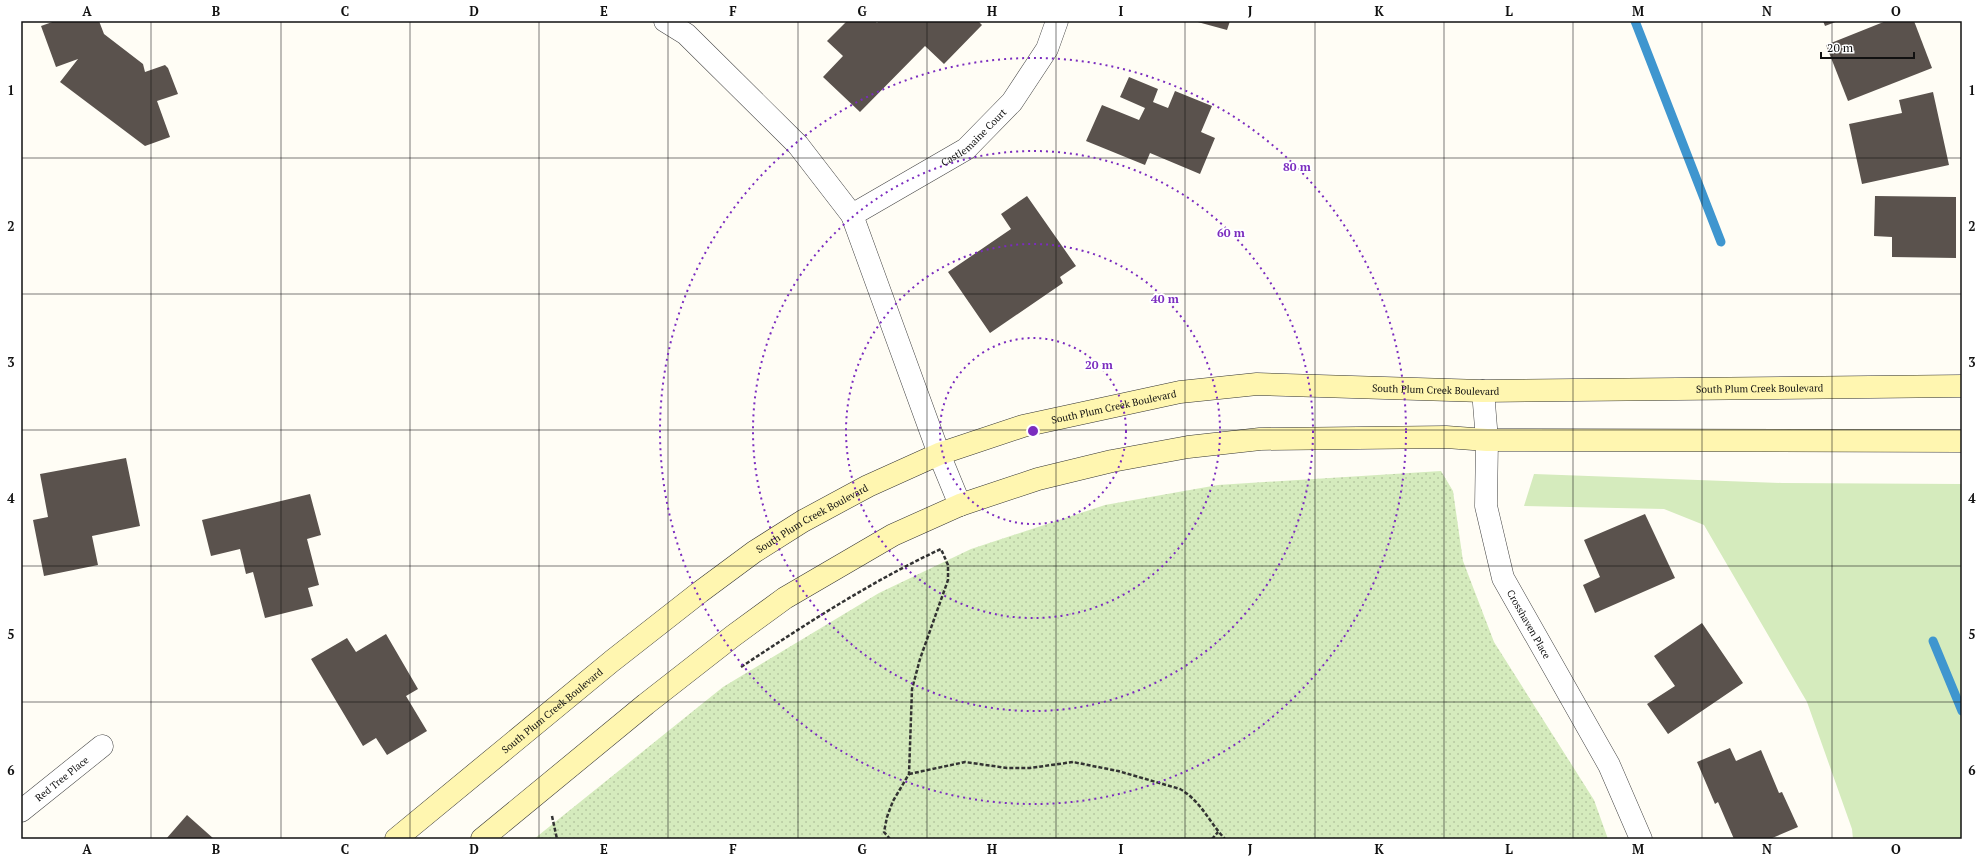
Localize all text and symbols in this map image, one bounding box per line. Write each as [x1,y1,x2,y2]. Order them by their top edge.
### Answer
text: A [82,2,92,20]
text: B [212,2,220,20]
text: C [341,2,349,20]
text: D [469,2,479,20]
text: E [600,2,608,20]
text: F [729,2,737,20]
text: G [857,2,867,20]
text: H [987,2,997,20]
text: I [1119,2,1124,20]
text: J [1248,2,1253,20]
text: K [1374,2,1384,20]
text: L [1505,2,1513,20]
text: M [1632,2,1644,20]
text: N [1762,2,1772,20]
text: O [1891,2,1901,20]
scale bar [1821,34,1914,60]
text: 20 m [1827,40,1854,55]
text: 1 [7,81,15,99]
text: 1 [1968,81,1976,99]
street label: Castlemaine Court [939,106,1009,169]
text: 80 m [1283,159,1311,174]
text: 2 [7,217,15,235]
text: 2 [1968,217,1976,235]
text: 60 m [1217,225,1245,240]
text: 40 m [1151,291,1179,306]
text: 3 [7,353,15,371]
text: 3 [1968,353,1976,371]
text: 20 m [1085,357,1113,372]
street label: South Plum Creek Boulevard [1696,381,1824,396]
street label: South Plum Creek Boulevard [1372,382,1500,398]
street label: South Plum Creek Boulevard [1050,387,1178,427]
centre of rings [1026,424,1040,438]
street label: South Plum Creek Boulevard [754,481,871,556]
text: 4 [7,489,15,507]
text: 4 [1968,489,1976,507]
street label: Crosshaven Place [1504,587,1553,661]
text: 5 [7,625,15,643]
text: 5 [1968,625,1976,643]
street label: South Plum Creek Boulevard [499,665,606,756]
street label: Red Tree Place [32,753,91,804]
text: 6 [7,761,15,779]
text: 6 [1968,761,1976,779]
text: A [82,840,92,858]
text: B [212,840,220,858]
text: C [341,840,349,858]
text: D [469,840,479,858]
text: E [600,840,608,858]
text: F [729,840,737,858]
text: G [857,840,867,858]
text: H [987,840,997,858]
text: I [1119,840,1124,858]
text: J [1248,840,1253,858]
text: K [1374,840,1384,858]
text: L [1505,840,1513,858]
text: M [1632,840,1644,858]
text: N [1762,840,1772,858]
text: O [1891,840,1901,858]

